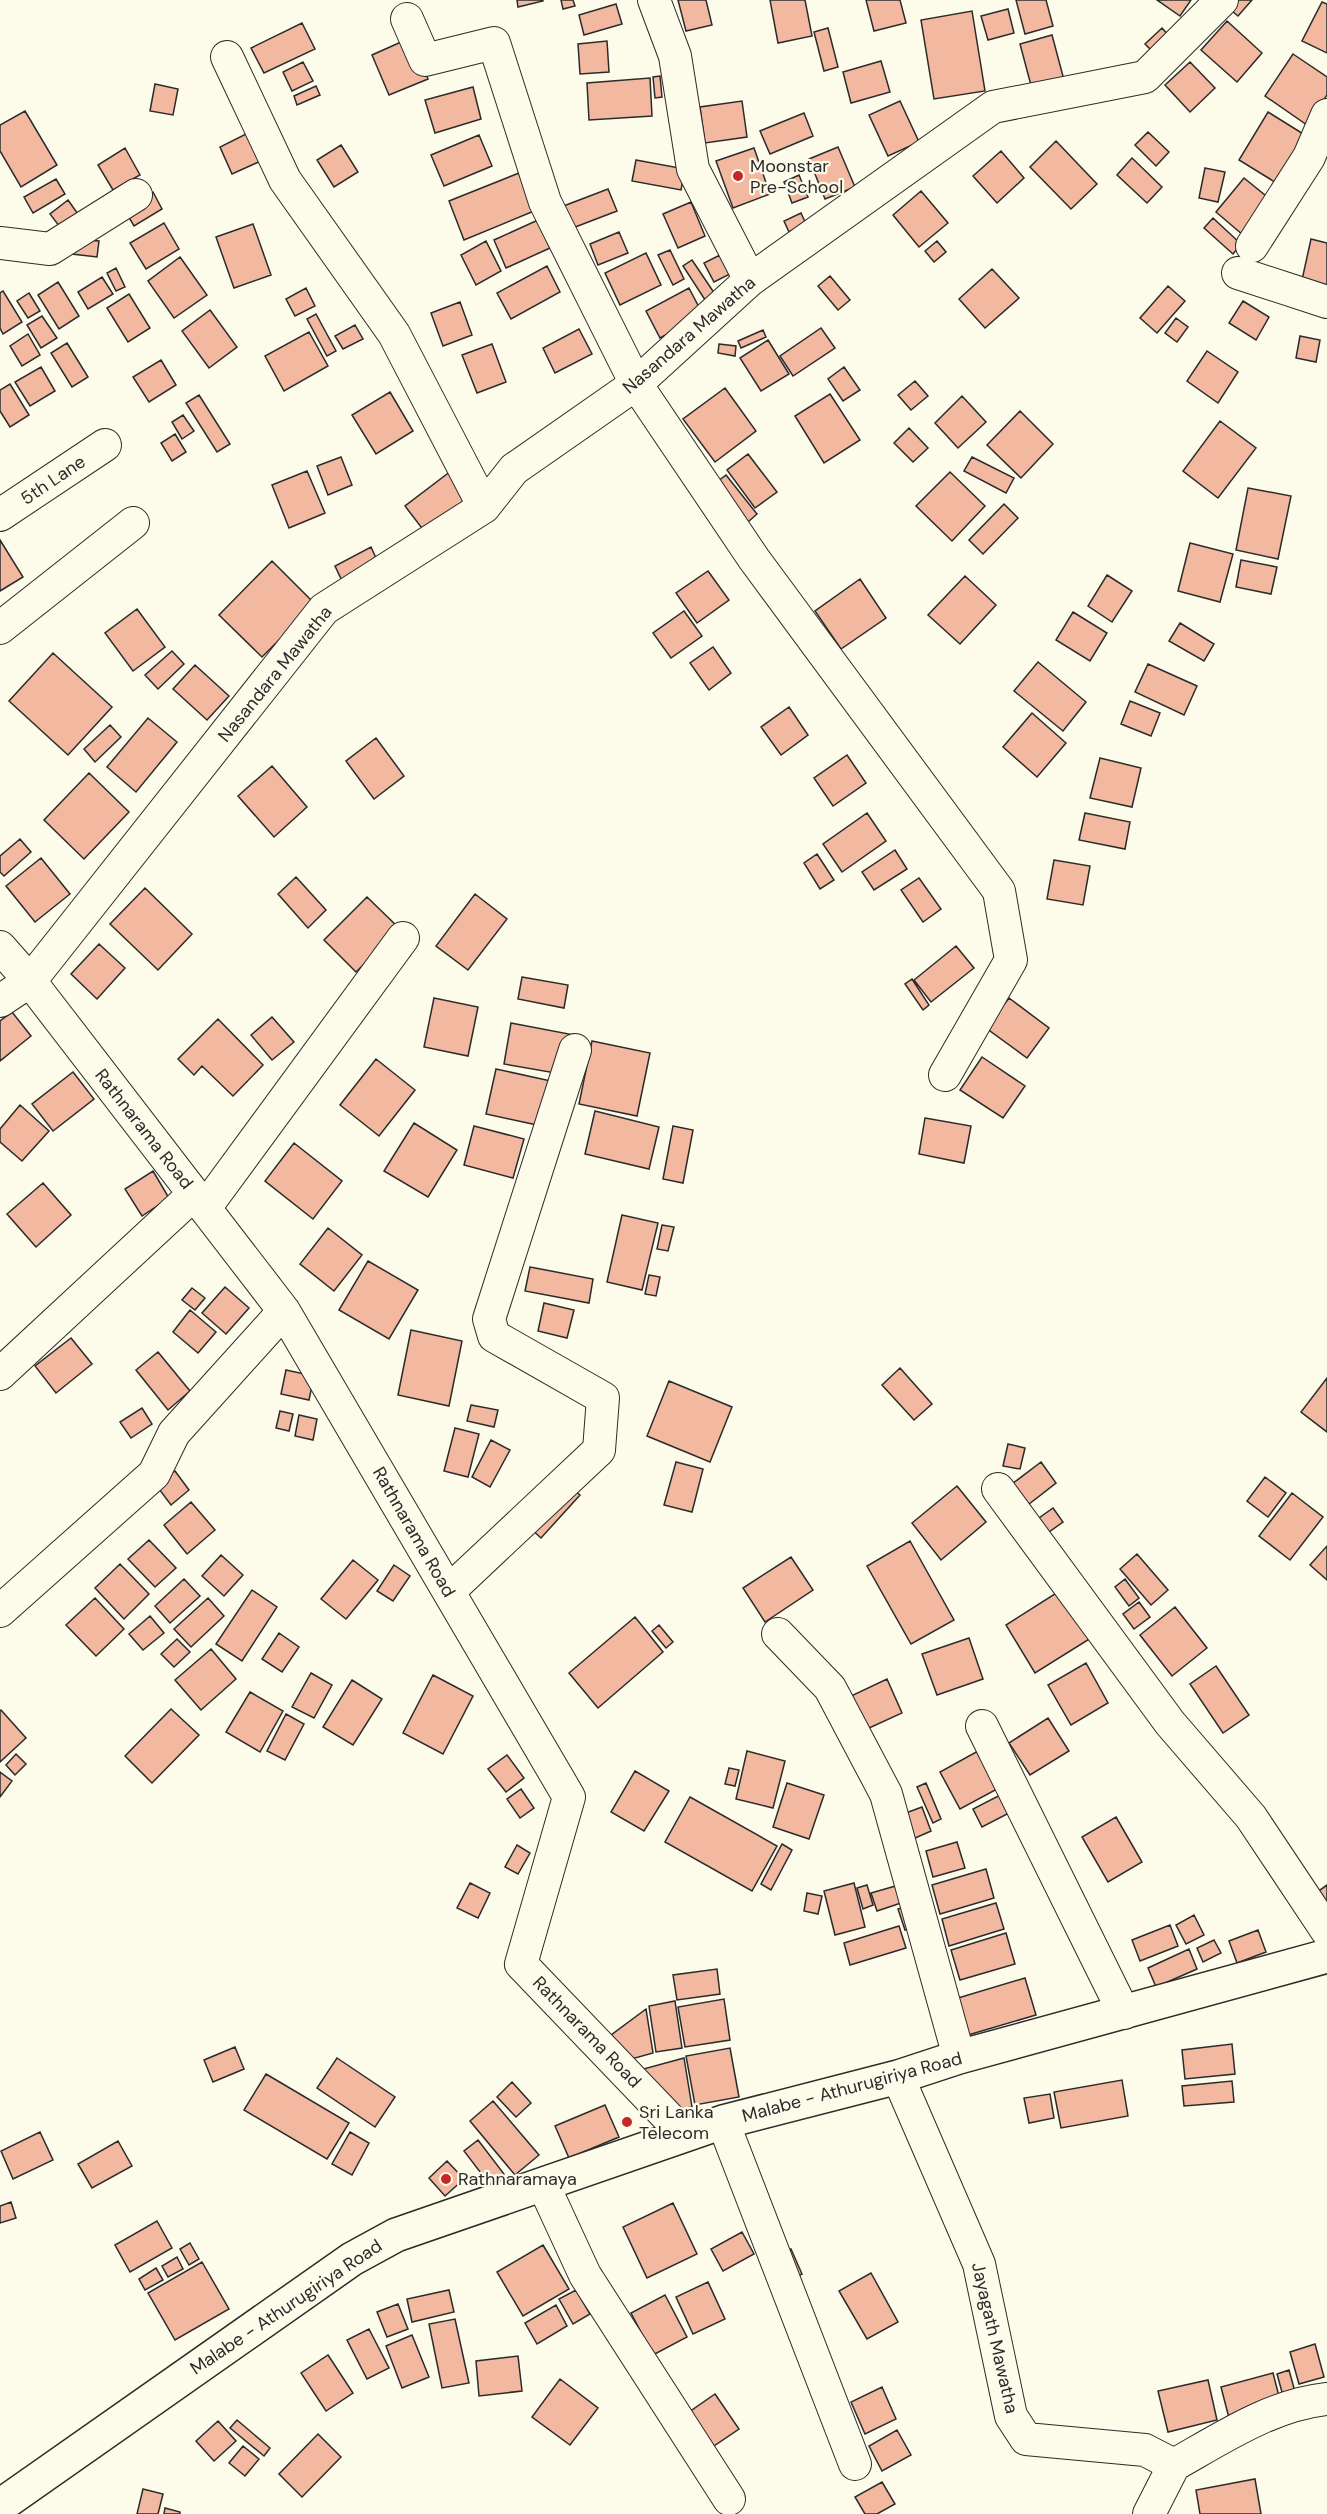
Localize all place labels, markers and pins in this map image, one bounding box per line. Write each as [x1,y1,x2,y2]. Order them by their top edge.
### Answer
place label: Moonstar Pre-School [750,154,843,199]
marker: Moonstar Pre-School [731,169,745,183]
place label: Sri Lanka Telecom [639,2100,714,2145]
marker: Sri Lanka Telecom [620,2115,634,2129]
place label: Rathnaramaya [458,2167,577,2191]
marker: Rathnaramaya [439,2172,453,2186]

